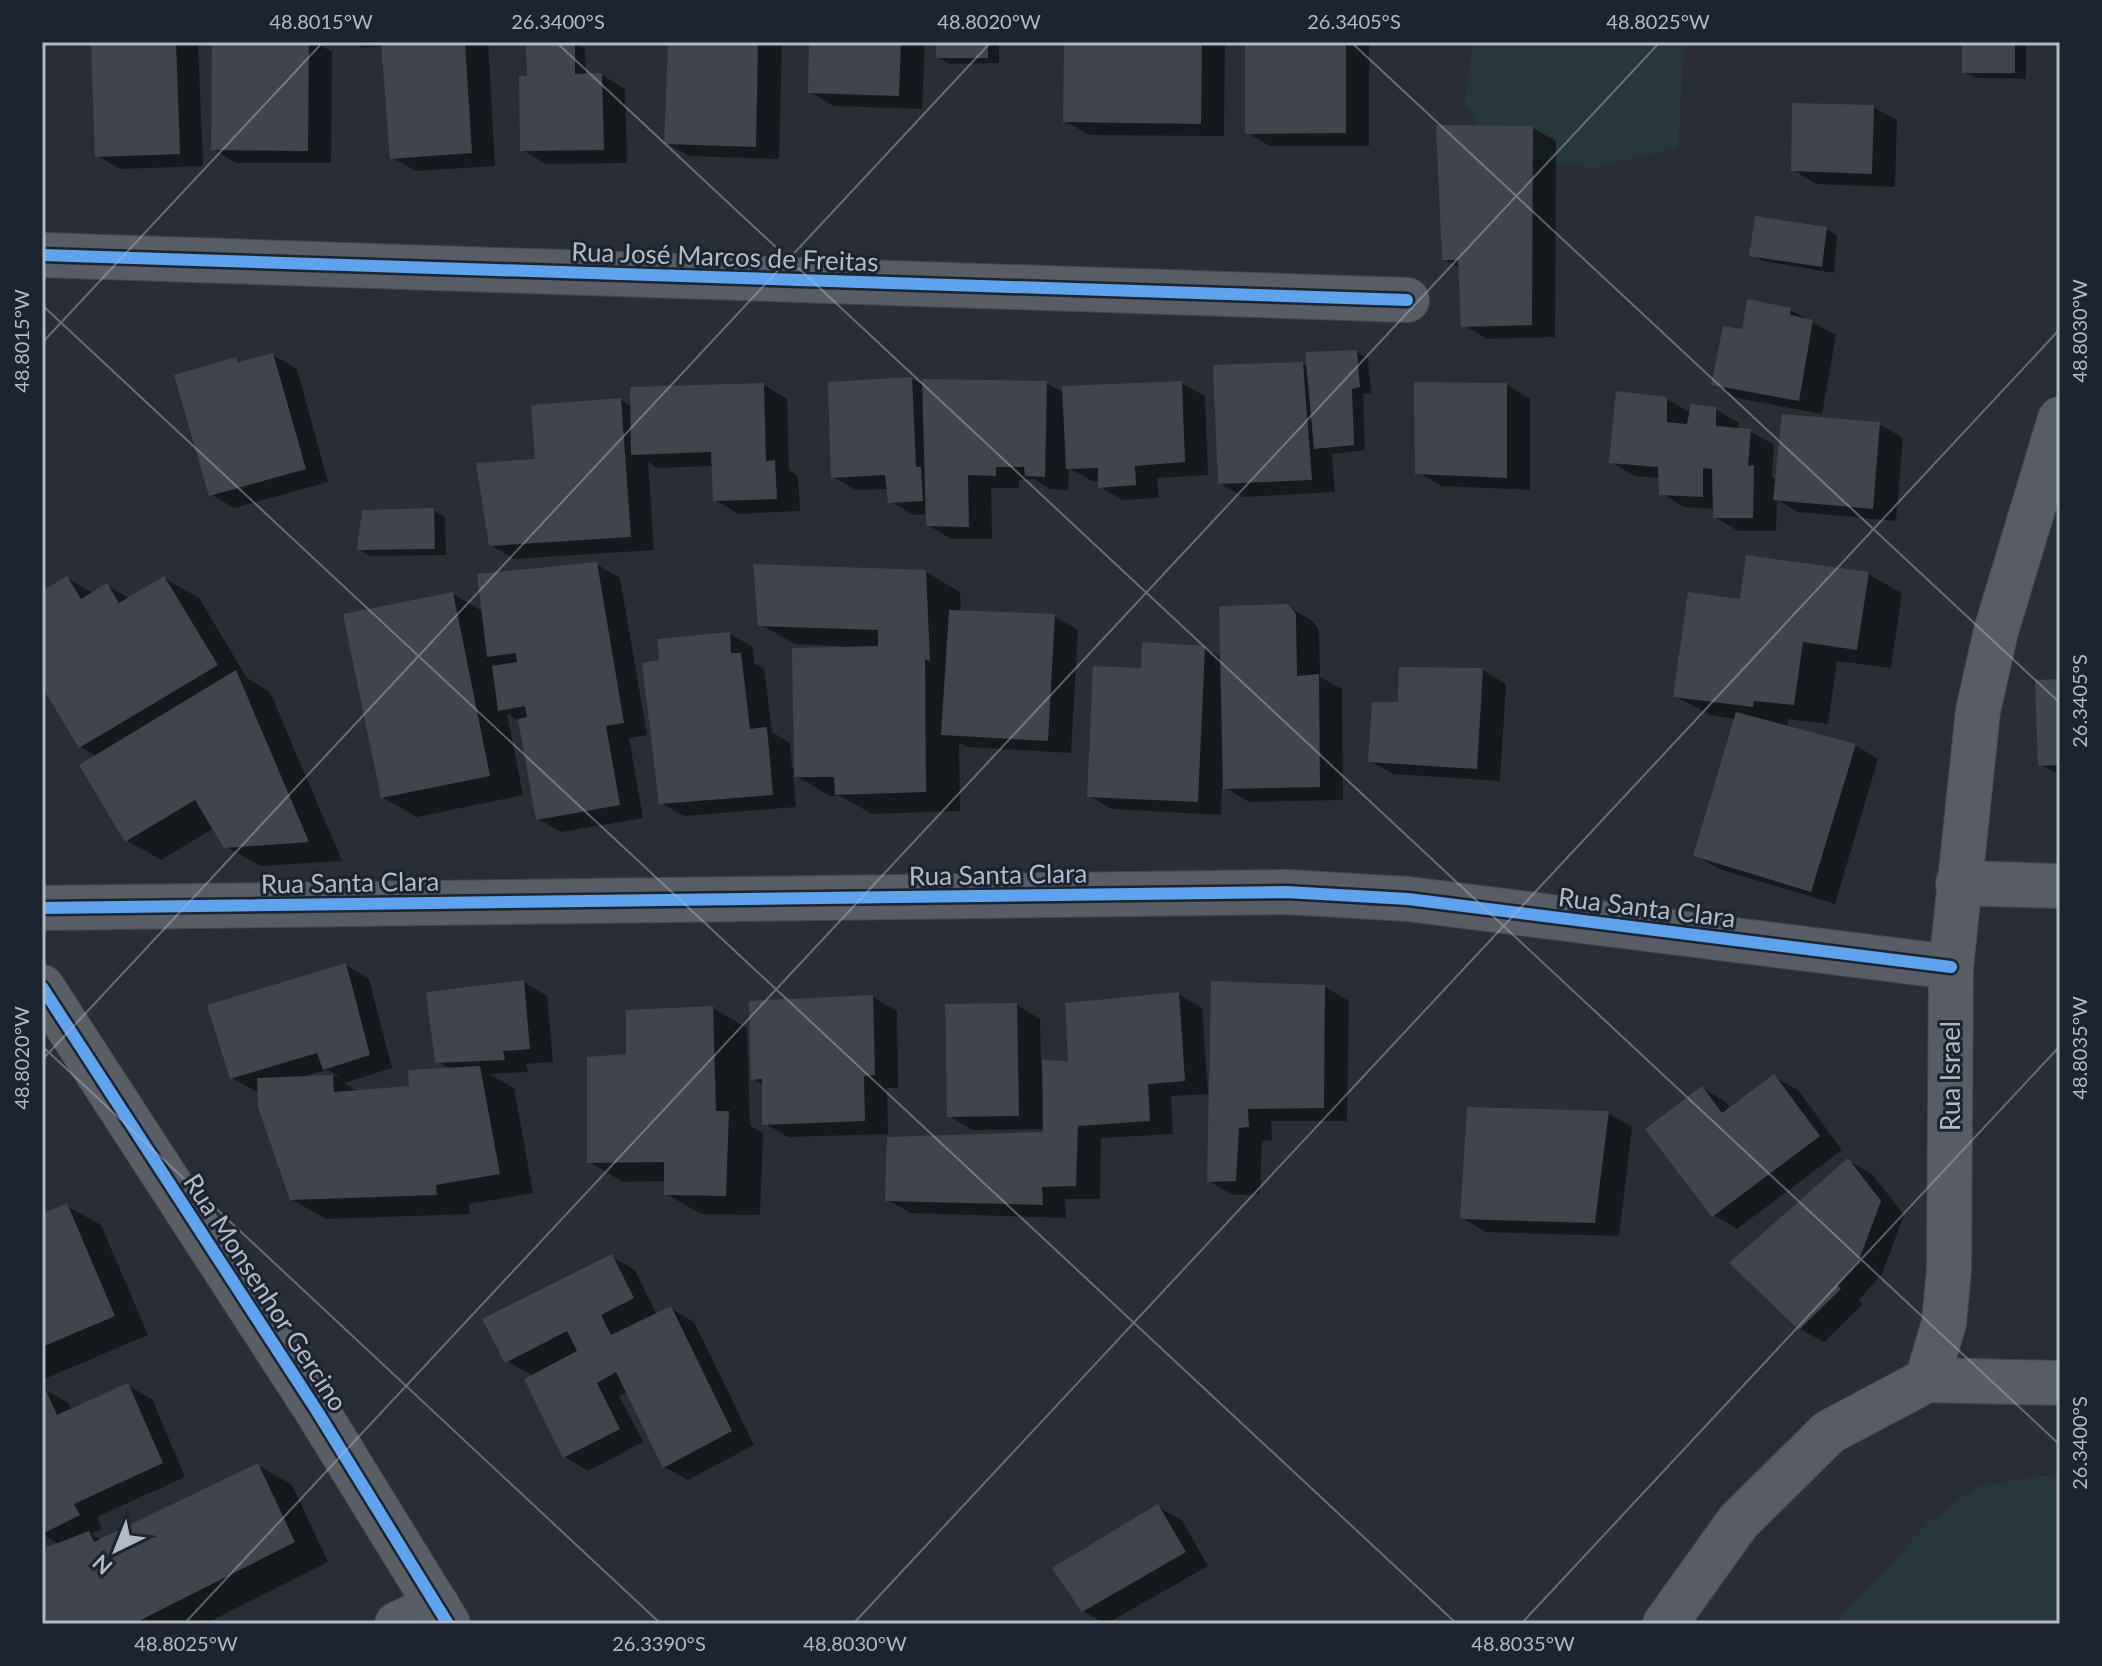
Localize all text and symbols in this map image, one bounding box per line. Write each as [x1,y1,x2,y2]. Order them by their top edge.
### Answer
text: 48.8015°W [269,9,373,33]
text: 26.3400°S [511,9,605,33]
text: 48.8020°W [937,9,1041,33]
text: 26.3405°S [1307,9,1401,33]
text: 48.8025°W [1606,9,1710,33]
street label: Rua José Marcos de Freitas [571,235,879,277]
text: 48.8030°W [2067,279,2091,383]
text: 48.8015°W [9,289,33,393]
text: 26.3405°S [2067,654,2091,748]
street label: Rua Santa Clara [908,856,1088,892]
street label: Rua Santa Clara [260,864,440,900]
street label: Rua Santa Clara [1556,880,1738,934]
text: 48.8035°W [2067,996,2091,1100]
text: 48.8020°W [9,1006,33,1110]
street label: Rua Israel [1934,1021,1966,1131]
street label: Rua Monsenhor Gercino [177,1167,355,1417]
text: 26.3400°S [2067,1396,2091,1490]
north arrow [76,1510,156,1590]
text: N [87,1549,117,1581]
text: 48.8025°W [134,1631,238,1655]
text: 26.3390°S [612,1631,706,1655]
text: 48.8030°W [803,1631,907,1655]
text: 48.8035°W [1471,1631,1575,1655]

